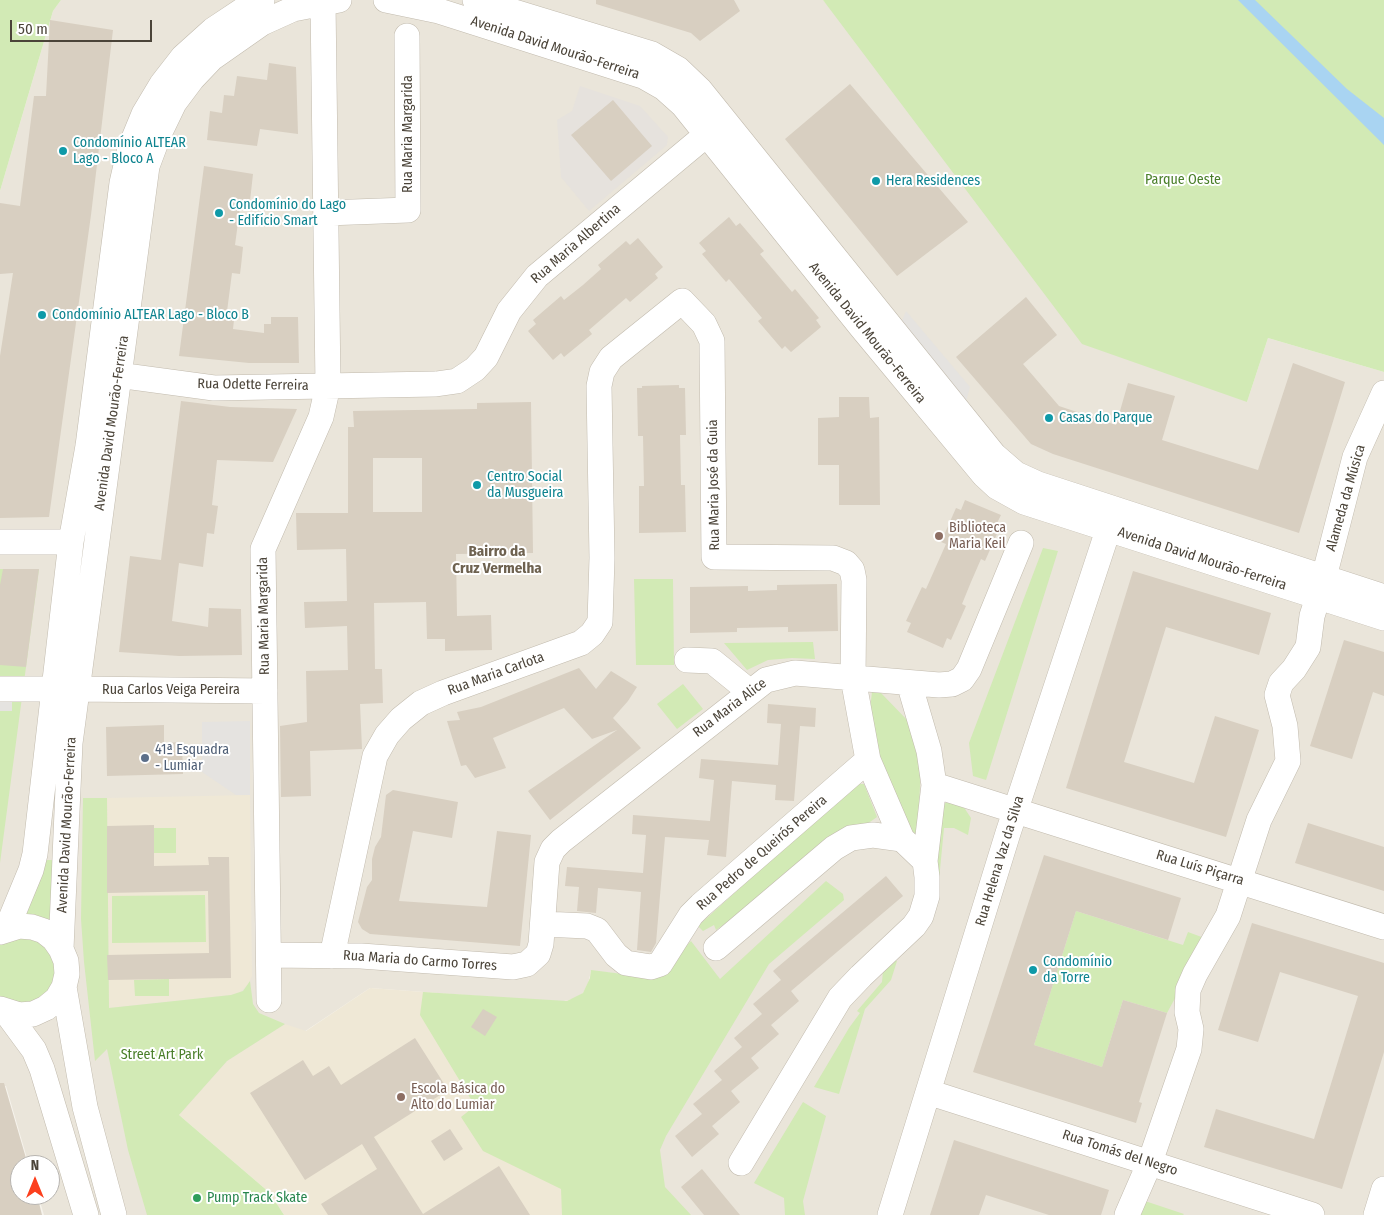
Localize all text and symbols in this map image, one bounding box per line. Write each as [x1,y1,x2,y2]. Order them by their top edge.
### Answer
scale bar [12,10,155,42]
street label: Avenida David Mourão-Ferreira [469,13,641,83]
text: 50 m [18,20,48,38]
street label: Rua Maria Margarida [400,75,416,193]
place label: Condomínio ALTEAR Lago - Bloco A [73,135,186,168]
marker: Condomínio ALTEAR Lago - Bloco A [57,145,69,157]
park label: Parque Oeste [1145,172,1221,188]
place label: Hera Residences [886,173,980,189]
marker: Hera Residences [870,175,882,187]
place label: Condomínio do Lago - Edifício Smart [229,197,346,230]
street label: Rua Maria Albertina [528,201,624,287]
marker: Condomínio do Lago - Edifício Smart [213,207,225,219]
street label: Avenida David Mourão-Ferreira [805,259,929,407]
place label: Condomínio ALTEAR Lago - Bloco B [52,307,249,323]
marker: Condomínio ALTEAR Lago - Bloco B [36,309,48,321]
street label: Avenida David Mourão-Ferreira [91,334,133,512]
street label: Rua Odette Ferreira [197,376,309,394]
place label: Casas do Parque [1059,410,1152,426]
marker: Casas do Parque [1043,412,1055,424]
street label: Rua Maria José da Guia [704,419,724,551]
street label: Alameda da Música [1323,443,1369,553]
place label: Centro Social da Musgueira [487,469,563,502]
marker: Centro Social da Musgueira [471,479,483,491]
place label: Biblioteca Maria Keil [949,520,1006,552]
street label: Avenida David Mourão-Ferreira [1116,524,1288,594]
marker: Biblioteca Maria Keil [933,530,945,542]
district label: Bairro da Cruz Vermelha [452,543,542,578]
street label: Rua Maria Margarida [255,557,273,675]
street label: Rua Maria Carlota [445,649,547,699]
street label: Rua Maria Alice [690,675,770,741]
street label: Rua Carlos Veiga Pereira [102,682,240,698]
street label: Avenida David Mourão-Ferreira [54,736,80,914]
place label: 41ª Esquadra - Lumiar [155,742,229,774]
marker: 41ª Esquadra - Lumiar [139,752,151,764]
street label: Rua Pedro de Queirós Pereira [693,792,831,914]
street label: Rua Helena Vaz da Silva [972,794,1028,928]
street label: Rua Luís Piçarra [1154,847,1246,889]
street label: Rua Maria do Carmo Torres [343,947,497,975]
place label: Condomínio da Torre [1043,954,1112,986]
marker: Condomínio da Torre [1027,964,1039,976]
park label: Street Art Park [121,1047,203,1063]
place label: Escola Básica do Alto do Lumiar [411,1081,505,1114]
marker: Escola Básica do Alto do Lumiar [395,1091,407,1103]
street label: Rua Tomás del Negro [1060,1126,1180,1180]
north arrow [10,1155,60,1205]
text: N [31,1157,39,1174]
place label: Pump Track Skate [207,1190,307,1206]
marker: Pump Track Skate [191,1192,203,1204]

